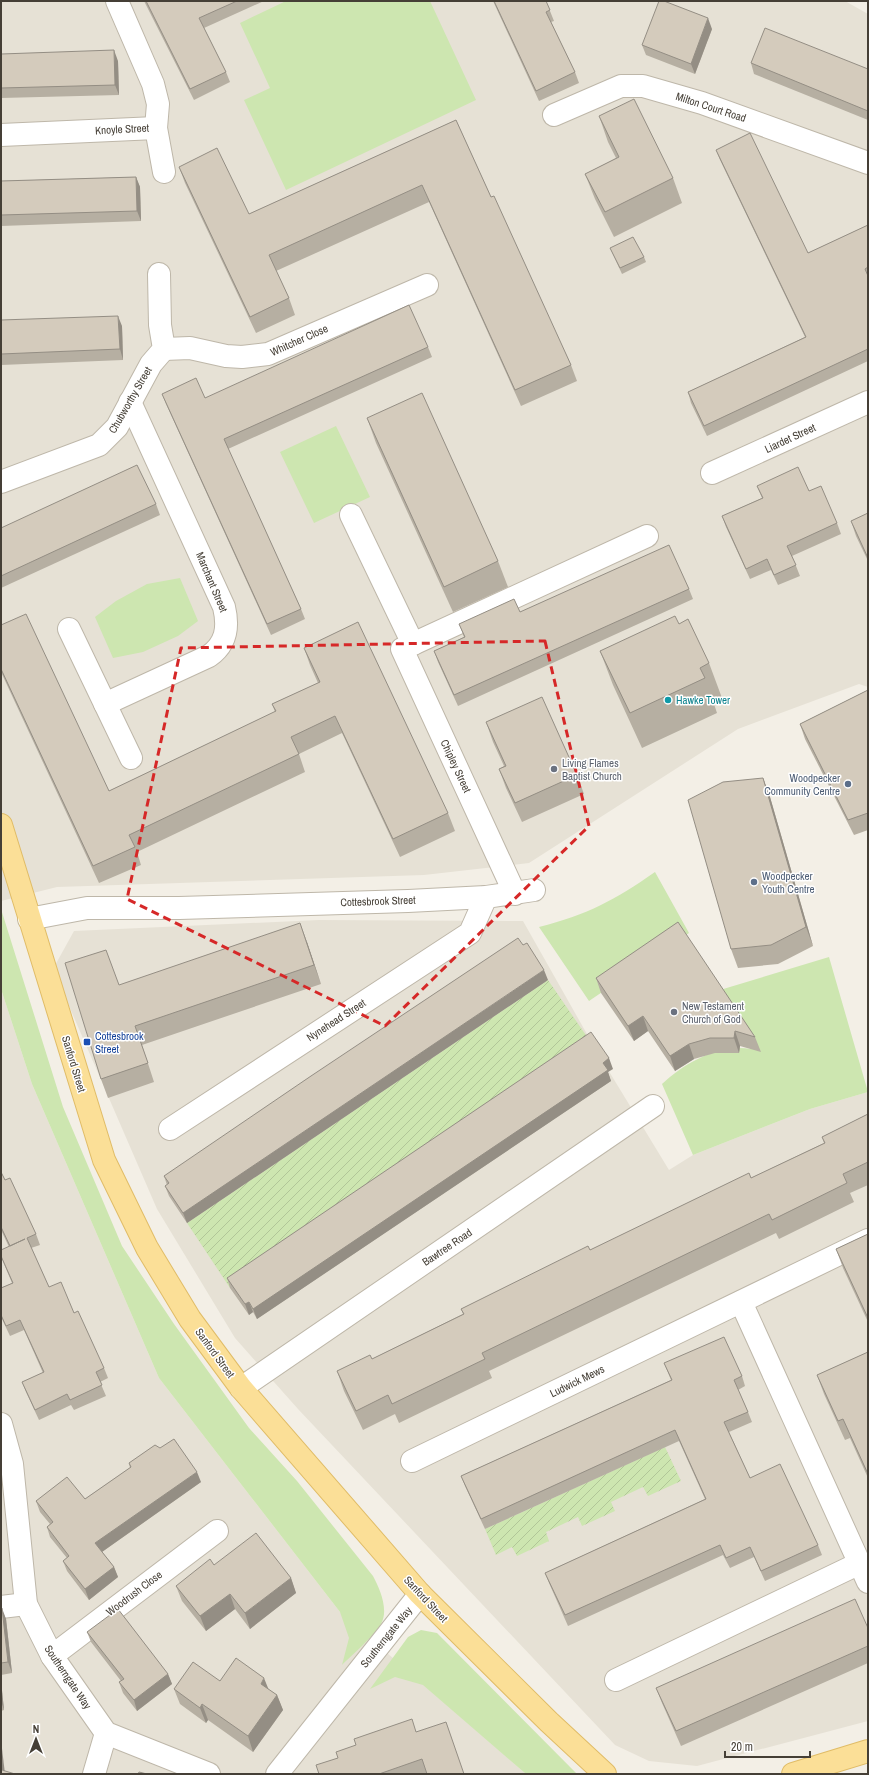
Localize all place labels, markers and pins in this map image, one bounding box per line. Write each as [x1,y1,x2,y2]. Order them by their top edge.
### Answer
place label: Hawke Tower [676,693,730,707]
marker: Hawke Tower [663,695,673,705]
place label: Living Flames Baptist Church [562,756,622,783]
marker: Living Flames Baptist Church [549,764,559,774]
place label: Woodpecker Community Centre [764,771,840,798]
marker: Woodpecker Community Centre [843,779,853,789]
place label: Woodpecker Youth Centre [762,869,814,896]
marker: Woodpecker Youth Centre [749,877,759,887]
place label: New Testament Church of God [682,999,744,1026]
marker: New Testament Church of God [669,1007,679,1017]
place label: Cottesbrook Street [95,1029,144,1056]
marker: Cottesbrook Street [82,1037,92,1047]

